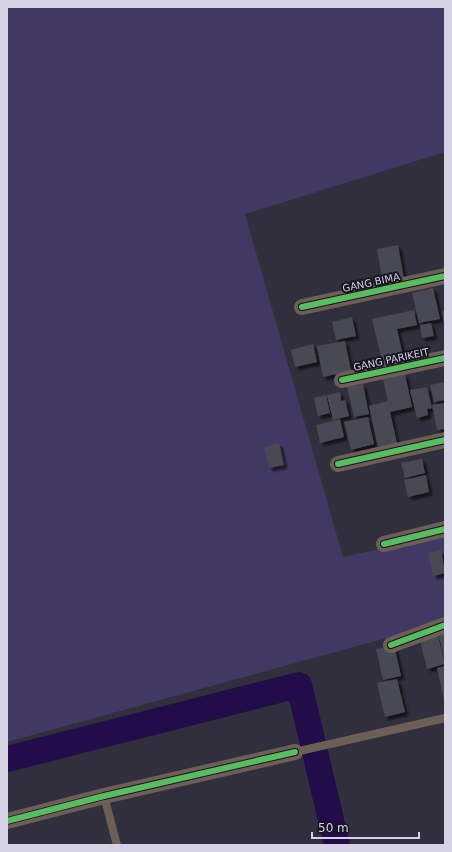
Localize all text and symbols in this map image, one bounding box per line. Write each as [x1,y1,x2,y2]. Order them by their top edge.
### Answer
street label: GANG BIMA [341,271,401,294]
street label: GANG PARIKEIT [352,346,431,373]
scale bar [312,814,419,840]
text: 50 m [318,821,349,835]

